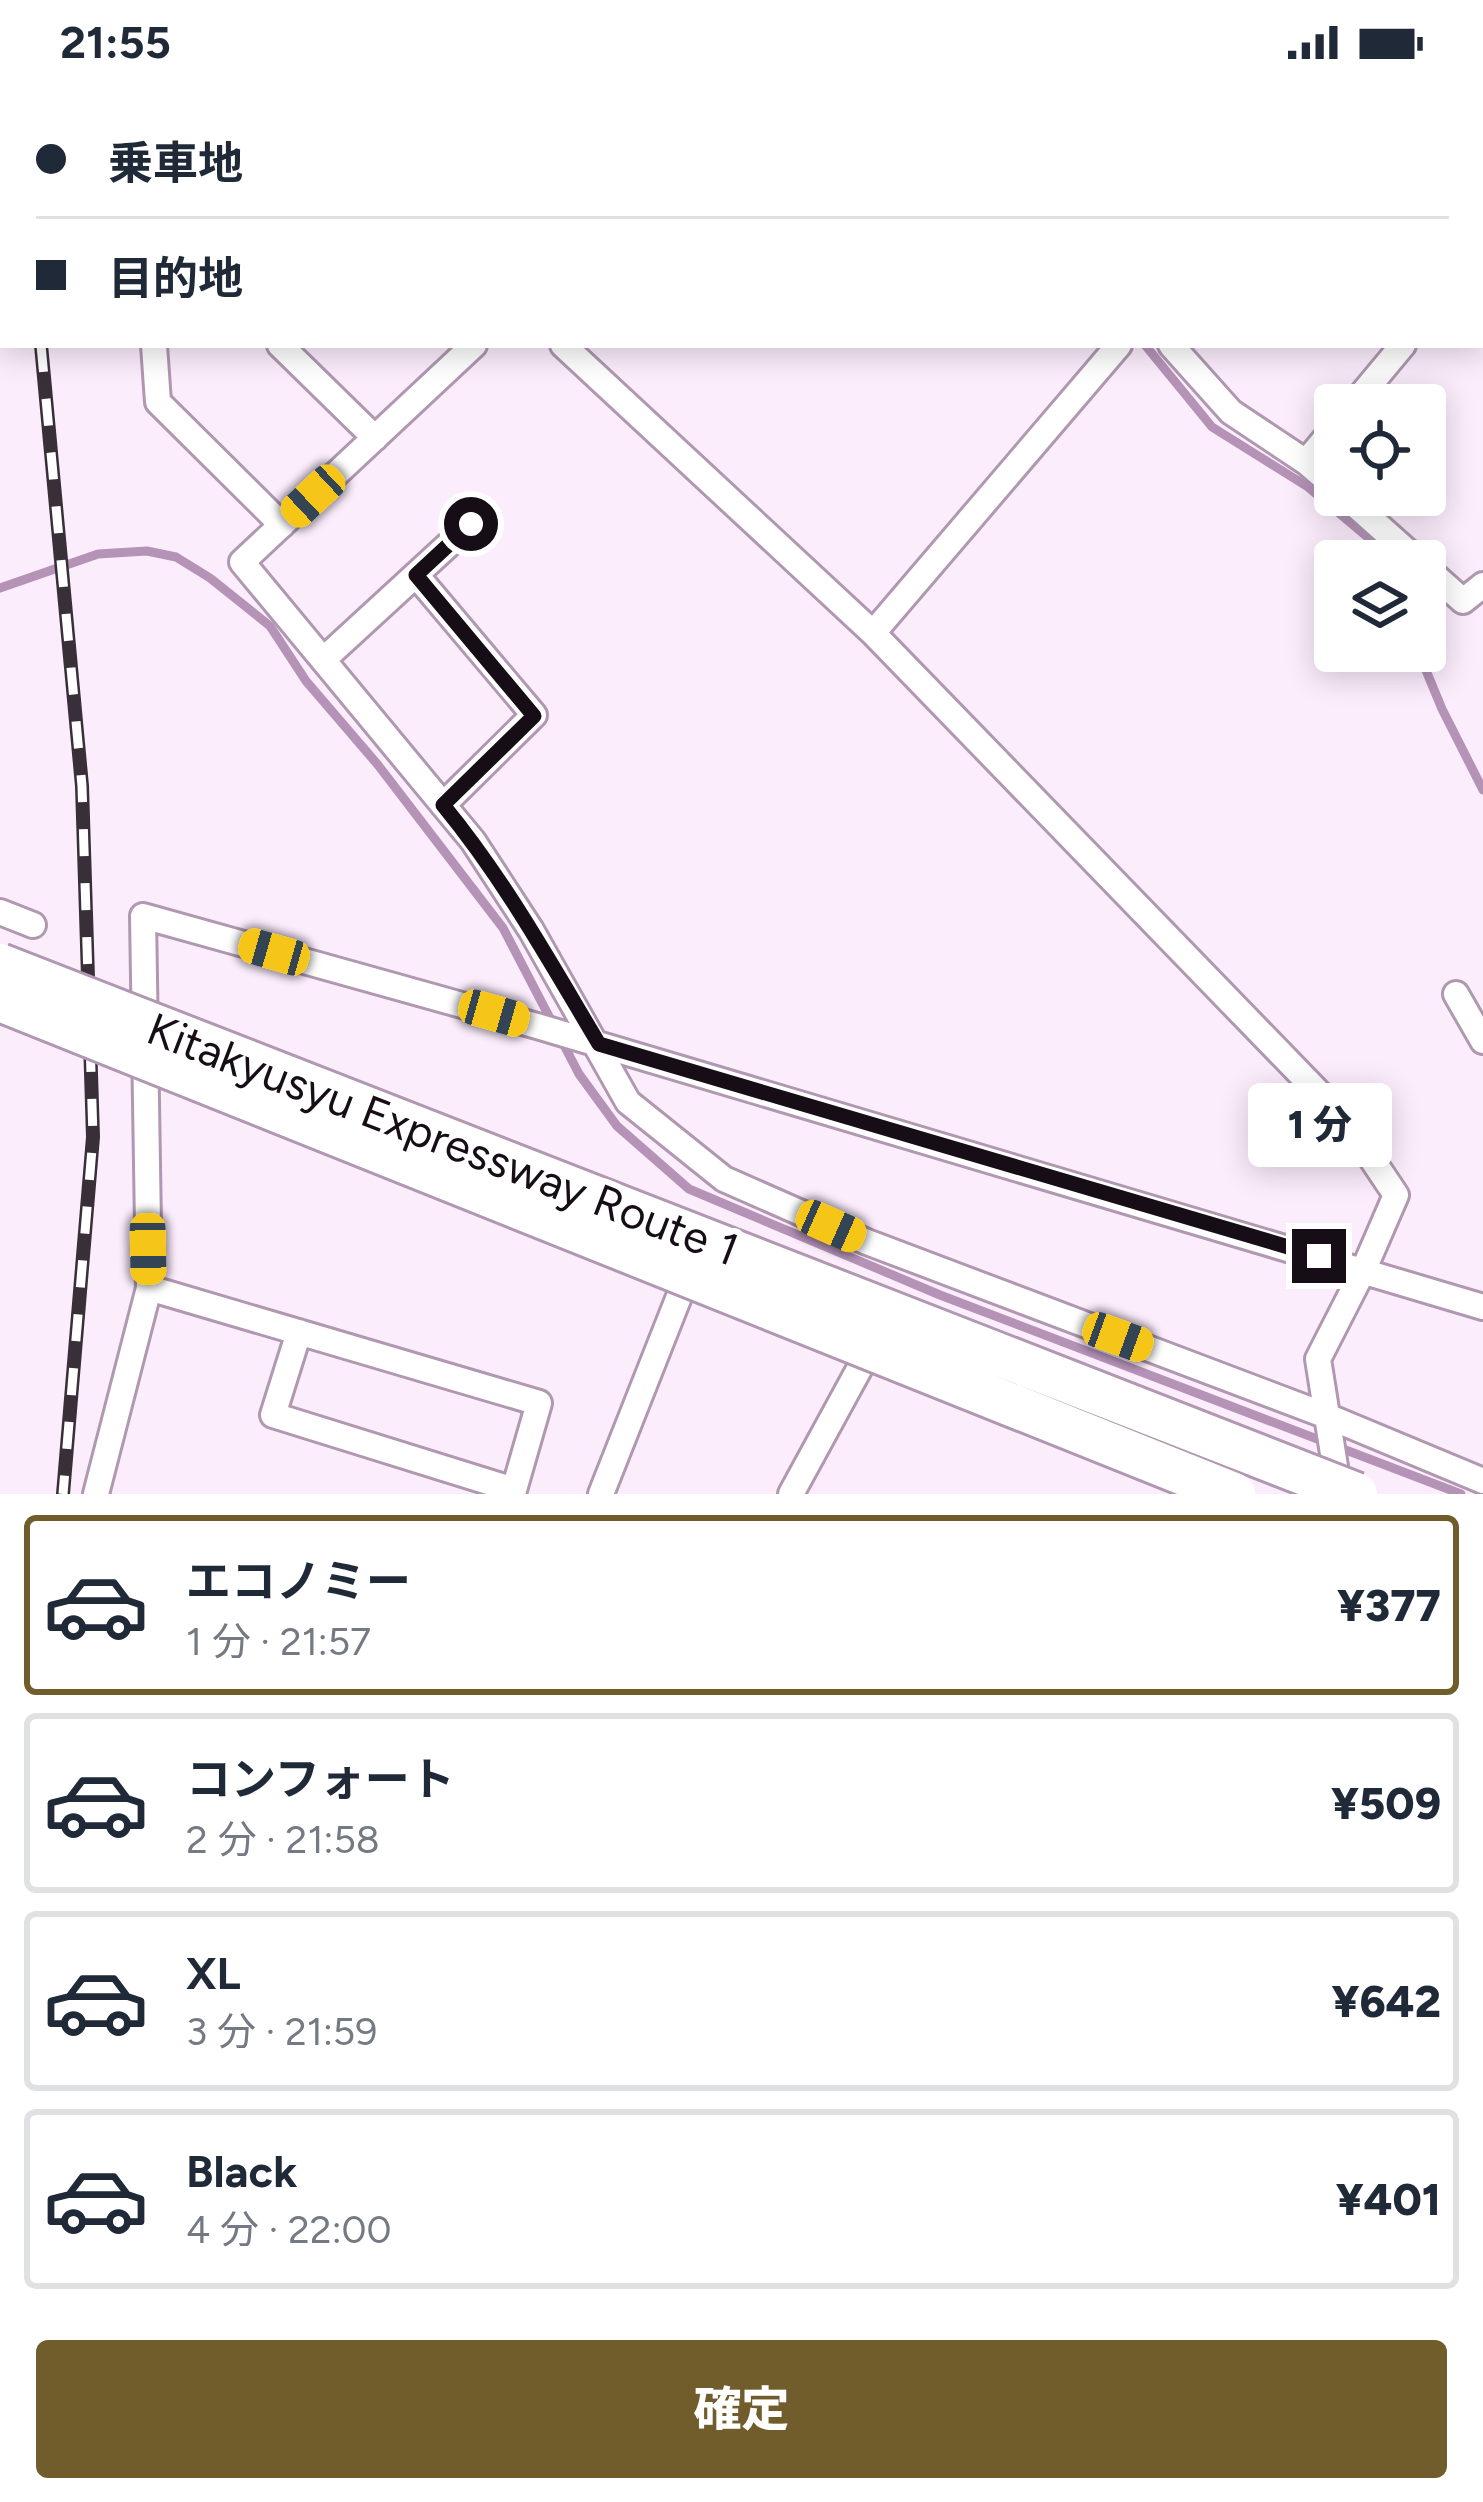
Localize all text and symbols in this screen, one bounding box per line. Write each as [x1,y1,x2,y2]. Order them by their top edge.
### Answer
text: 21:55 [60,15,171,69]
text: 乗車地 [108,136,243,190]
text: 目的地 [108,251,243,305]
map controls [1314,384,1446,672]
button: locate [1314,384,1446,516]
car [274,458,352,534]
route start [444,497,498,551]
button: layers [1314,540,1446,672]
car [234,925,314,979]
car [454,986,534,1040]
street label: Kitakyusyu Expressway Route 1 [140,1001,746,1277]
callout: 1 分 [1247,1082,1391,1166]
text: 1 分 [1288,1101,1352,1148]
car [791,1195,871,1257]
car [129,1213,167,1285]
route end [1292,1229,1346,1283]
car [1078,1308,1158,1366]
icon: car [42,1551,150,1659]
text: エコノミー [186,1554,411,1608]
text: ¥377 [1337,1578,1441,1632]
text: 1 分 · 21:57 [186,1618,371,1665]
icon: car [42,1749,150,1857]
text: コンフォート [186,1752,455,1806]
text: ¥509 [1331,1776,1441,1830]
text: 2 分 · 21:58 [186,1816,380,1863]
text: XL [186,1946,241,2000]
icon: car [42,1947,150,2055]
text: ¥642 [1331,1974,1441,2028]
text: 3 分 · 21:59 [186,2008,377,2055]
text: Black [186,2144,297,2198]
icon: car [42,2145,150,2253]
text: ¥401 [1336,2172,1441,2226]
text: 4 分 · 22:00 [186,2206,392,2253]
button: 確定 [36,2340,1447,2478]

